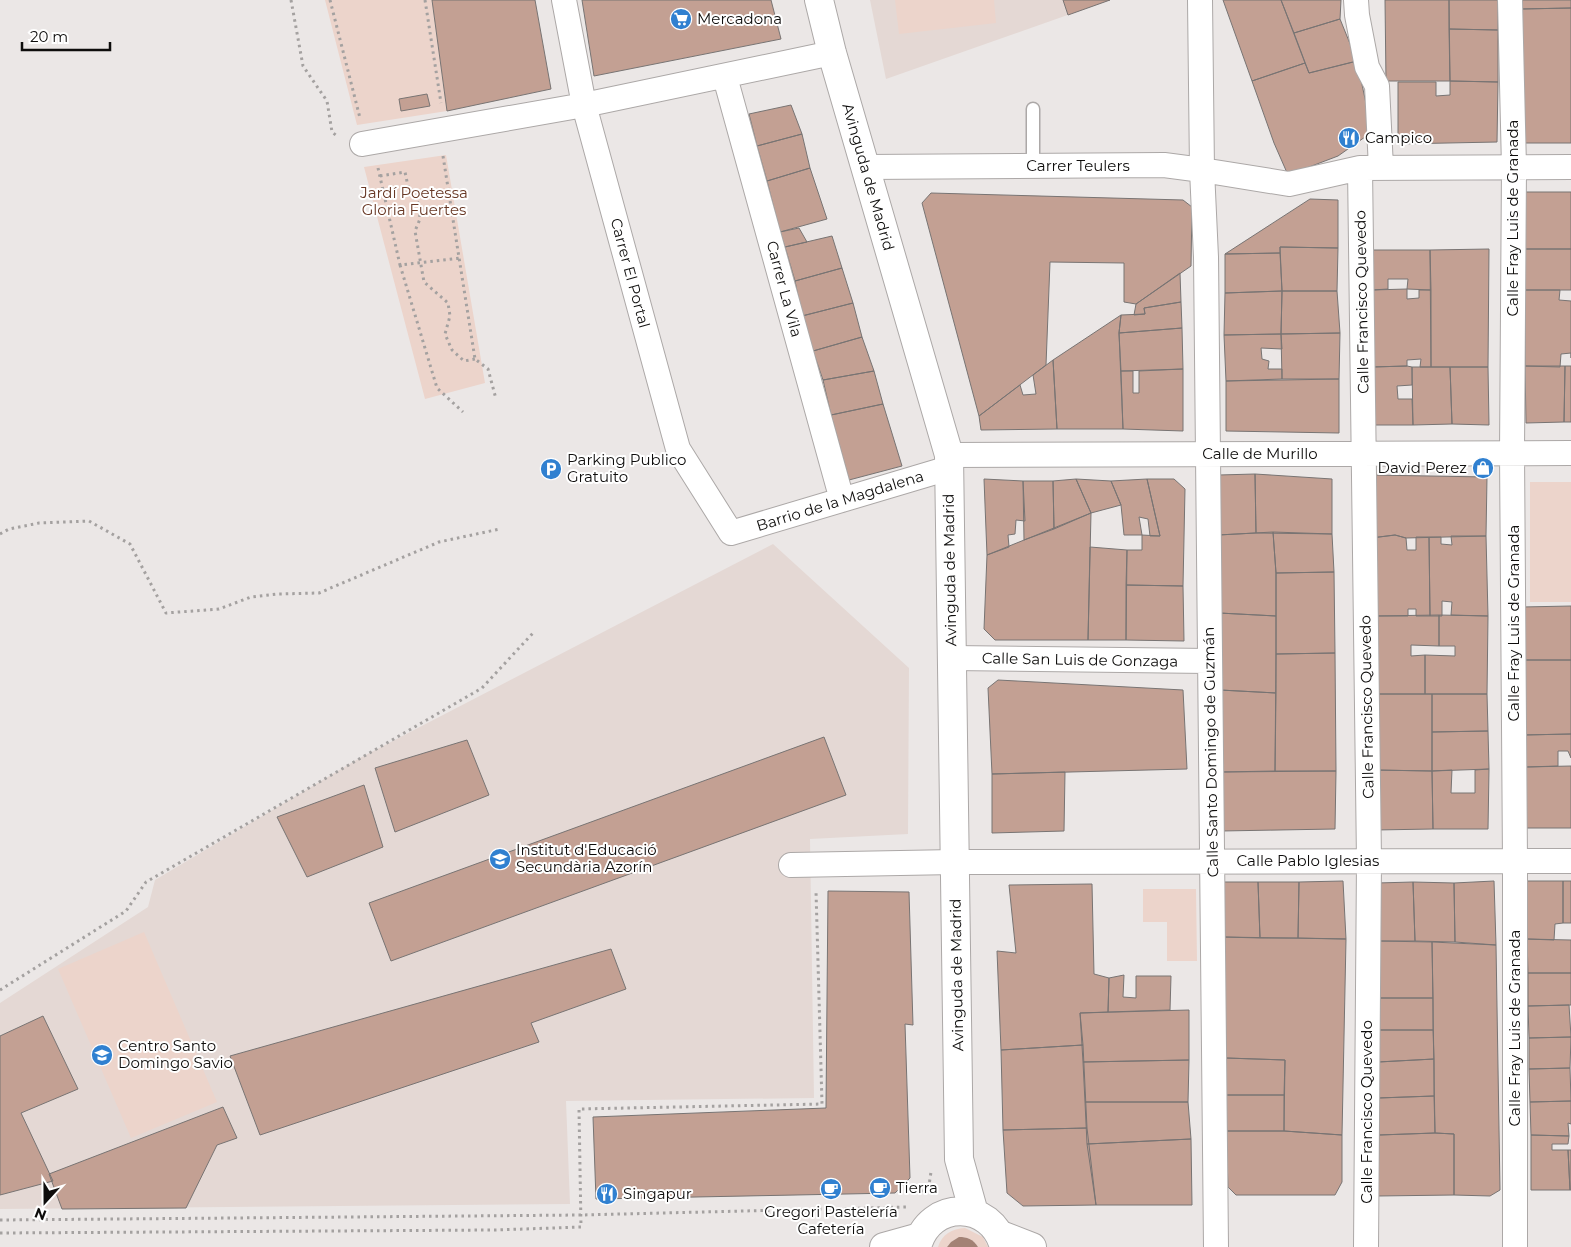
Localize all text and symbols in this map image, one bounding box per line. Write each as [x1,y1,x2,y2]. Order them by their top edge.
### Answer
supermarket icon: Mercadona [669,7,693,31]
place label: Mercadona [697,9,782,28]
scale bar [22,20,110,52]
text: 20 m [30,27,68,46]
street label: Avinguda de Madrid [838,101,899,253]
street label: Calle Fray Luis de Granada [1503,120,1522,316]
restaurant icon: Campico [1337,126,1361,150]
place label: Campico [1365,128,1432,147]
street label: Carrer Teulers [1026,156,1130,175]
park label: Jardí Poetessa Gloria Fuertes [359,183,468,219]
street label: Calle Francisco Quevedo [1350,210,1373,394]
street label: Carrer El Portal [607,216,654,330]
street label: Carrer La Vila [763,239,806,339]
street label: Calle de Murillo [1202,444,1318,463]
place label: Parking Publico Gratuito [567,450,686,486]
shop icon: David Perez [1471,456,1495,480]
parking icon: Parking Publico Gratuito [539,457,563,481]
place label: David Perez [1378,458,1467,477]
street label: Barrio de la Magdalena [754,466,926,535]
street label: Avinguda de Madrid [939,494,960,646]
street label: Calle Fray Luis de Granada [1504,525,1523,721]
street label: Calle Francisco Quevedo [1355,615,1378,799]
street label: Calle Santo Domingo de Guzmán [1199,627,1222,878]
street label: Calle San Luis de Gonzaga [982,648,1178,671]
place label: Institut d'Educació Secundària Azorín [516,840,657,876]
school or university icon: Institut d'Educació Secundària Azorín [488,847,512,871]
street label: Calle Pablo Iglesias [1237,851,1379,870]
street label: Avinguda de Madrid [946,899,967,1051]
street label: Calle Fray Luis de Granada [1505,930,1524,1126]
street label: Calle Francisco Quevedo [1357,1020,1376,1204]
place label: Centro Santo Domingo Savio [118,1036,233,1072]
school or university icon: Centro Santo Domingo Savio [90,1043,114,1067]
cafe icon: Tierra [868,1176,892,1200]
north arrow [20,1177,70,1227]
cafe icon: Gregori Pastelería Cafetería [819,1177,843,1201]
place label: Tierra [896,1178,938,1197]
restaurant icon: Singapur [595,1182,619,1206]
place label: Singapur [623,1184,692,1203]
place label: Gregori Pastelería Cafetería [764,1202,898,1238]
text: N [32,1204,49,1225]

